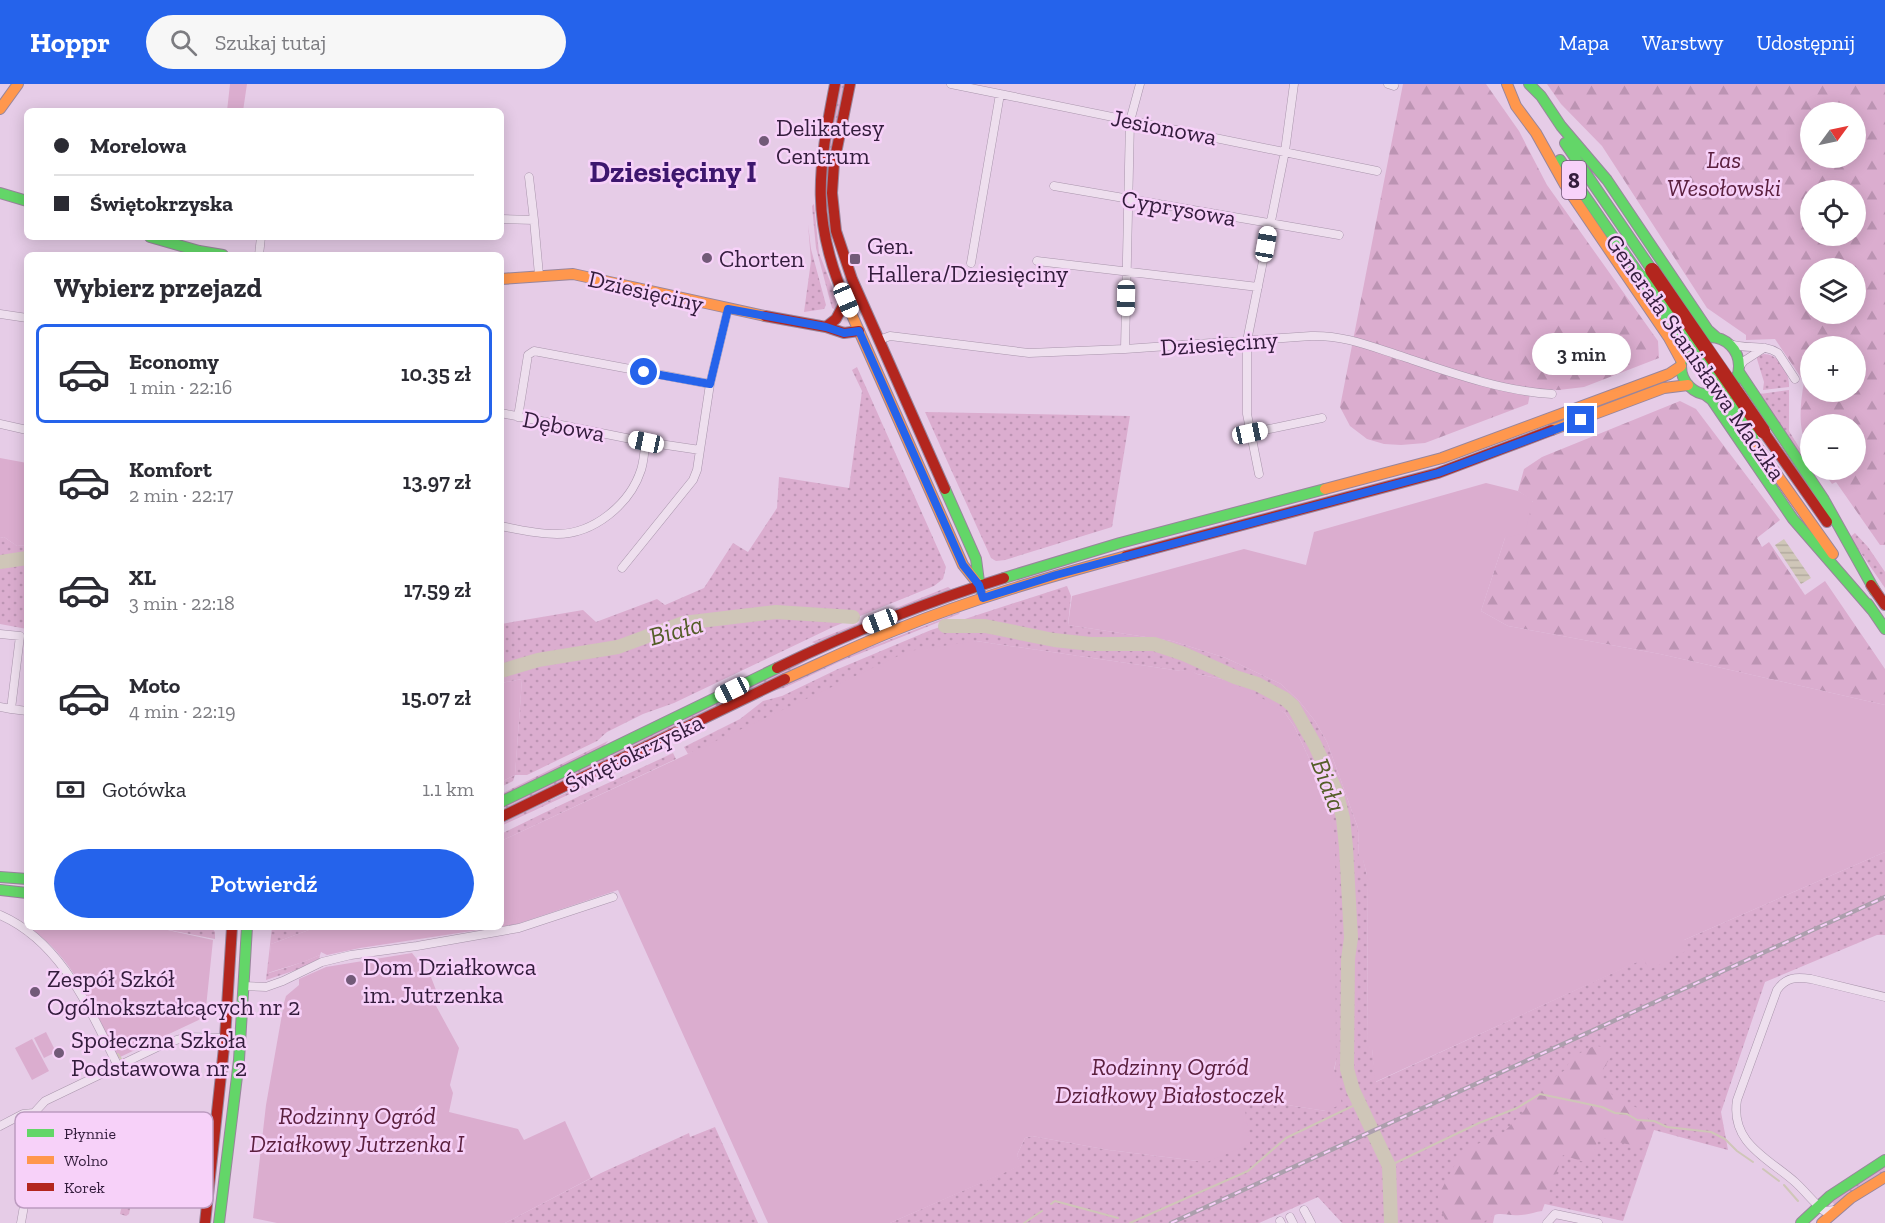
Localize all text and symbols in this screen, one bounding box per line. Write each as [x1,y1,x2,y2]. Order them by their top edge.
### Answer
search box [146,15,566,69]
text: Hoppr [30,26,110,59]
icon: search [167,26,200,59]
text: Szukaj tutaj [215,29,326,56]
text: Mapa [1559,30,1609,55]
text: Warstwy [1642,30,1724,55]
text: Udostępnij [1757,30,1855,55]
north arrow [1800,102,1866,168]
map controls [1800,102,1866,480]
street label: Jesionowa [1109,103,1220,152]
place label: Delikatesy Centrum [776,113,885,170]
text: Morelowa [90,132,187,159]
marker: Delikatesy Centrum [757,134,771,148]
park label: Las Wesołowski [1667,145,1781,202]
district label: Dziesięciny I [589,154,757,190]
road number: 8 [1562,161,1586,199]
button: locate [1800,180,1866,246]
street label: Cyprysowa [1120,184,1239,232]
text: Świętokrzyska [90,190,233,217]
car [1254,225,1278,263]
street label: Generała Stanisława Maczka [1600,228,1793,486]
place label: Gen. Hallera/Dziesięciny [867,231,1069,288]
place label: Chorten [719,244,805,273]
marker: Chorten [700,251,714,265]
marker: Gen. Hallera/Dziesięciny [848,252,862,266]
button: layers [1800,258,1866,324]
street label: Dziesięciny [585,264,707,319]
text: Wybierz przejazd [54,272,262,304]
car [831,280,861,320]
car [1117,280,1135,316]
street label: Dziesięciny [1159,324,1280,362]
callout: 3 min [1532,333,1630,375]
button: + [1800,336,1866,402]
text: 3 min [1557,342,1606,366]
icon: car [57,347,111,401]
text: Economy [129,348,219,375]
route start [630,358,657,385]
text: 10.35 zł [401,360,471,387]
text: 1 min · 22:16 [129,375,232,399]
street label: Dębowa [520,404,608,448]
route end [1567,406,1594,433]
button: − [1800,414,1866,480]
car [1231,420,1269,446]
car [627,429,665,455]
icon: car [57,455,111,509]
text: Komfort [129,456,212,483]
text: 13.97 zł [402,468,471,495]
text: 2 min · 22:17 [129,483,233,507]
icon: car [57,563,111,617]
text: XL [129,564,156,591]
text: 17.59 zł [404,576,471,603]
text: 3 min · 22:18 [129,591,235,615]
car [860,606,900,636]
water label: Biała [645,607,707,653]
icon: car [57,671,111,725]
text: Moto [129,672,180,699]
car [712,674,752,706]
text: 15.07 zł [402,684,471,711]
text: 4 min · 22:19 [129,699,236,723]
street label: Świętokrzyska [560,707,708,799]
water label: Biała [1304,754,1354,816]
icon: cash [54,773,87,806]
text: Gotówka [102,776,186,803]
text: 1.1 km [422,777,474,801]
button: Potwierdź [54,849,474,918]
place label: Dom Działkowca im. Jutrzenka [363,952,537,1009]
place label: Zespół Szkół Ogólnokształcących nr 2 [47,964,300,1021]
marker: Dom Działkowca im. Jutrzenka [344,973,358,987]
marker: Zespół Szkół Ogólnokształcących nr 2 [28,985,42,999]
place label: Społeczna Szkoła Podstawowa nr 2 [71,1025,247,1082]
marker: Społeczna Szkoła Podstawowa nr 2 [52,1046,66,1060]
park label: Rodzinny Ogród Działkowy Białostoczek [1055,1052,1285,1109]
park label: Rodzinny Ogród Działkowy Jutrzenka I [250,1101,465,1158]
legend [15,1112,213,1208]
text: Płynnie [64,1124,116,1143]
text: Wolno [64,1151,108,1170]
text: Korek [64,1178,105,1197]

